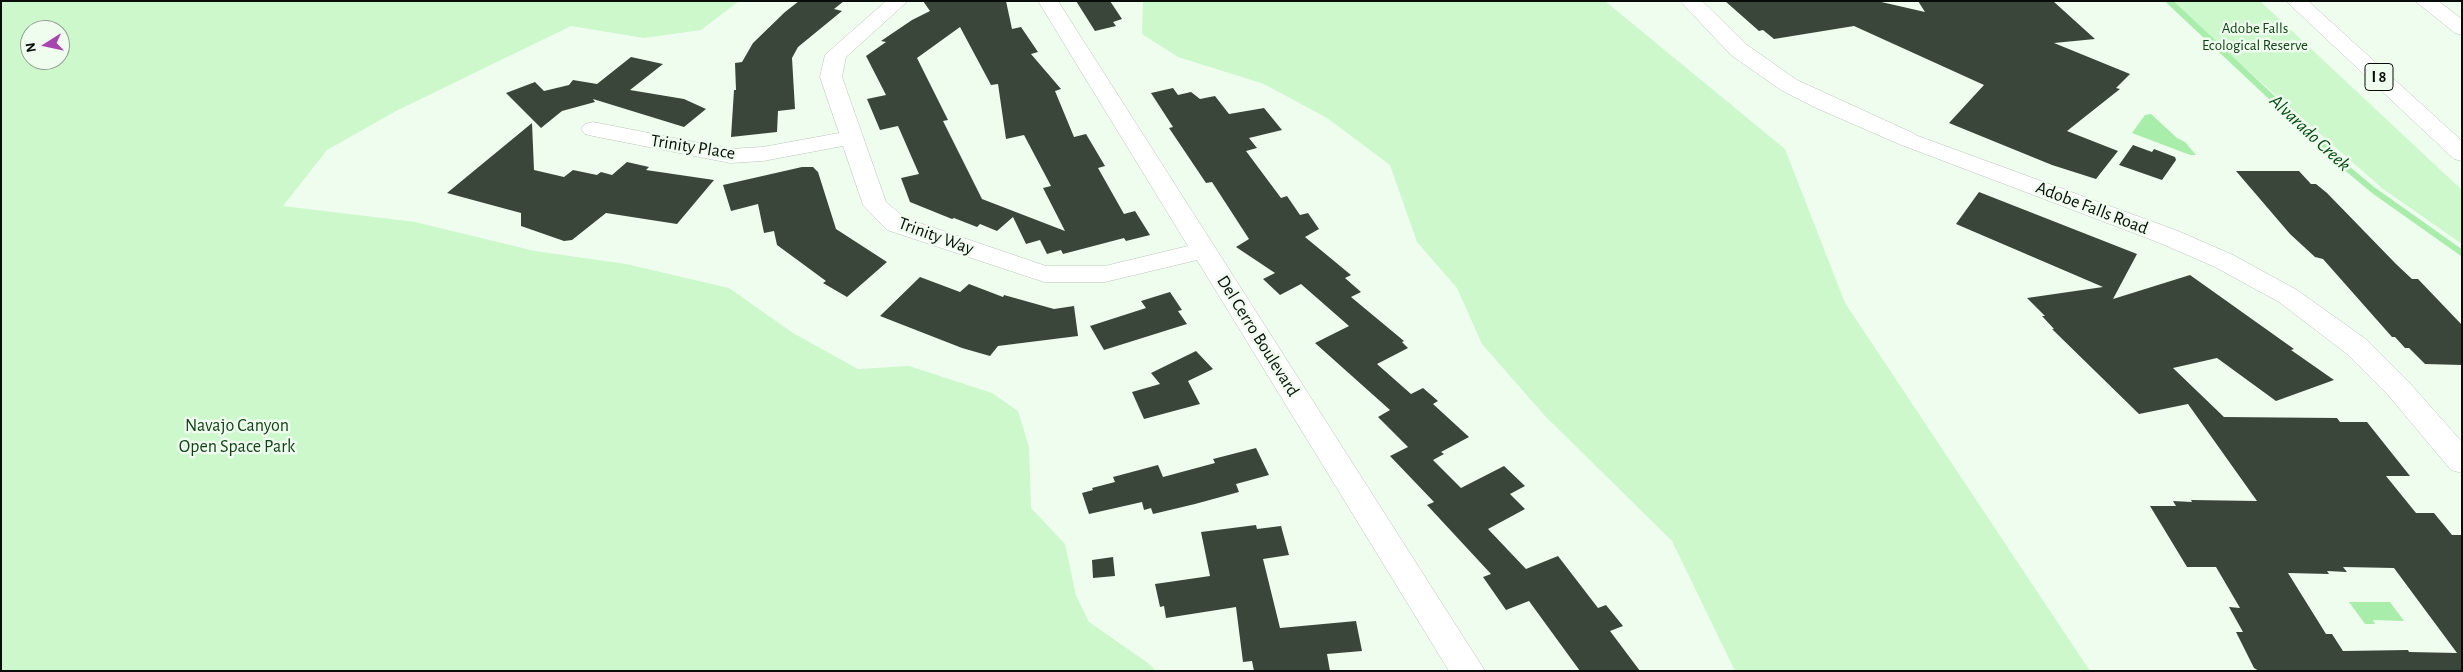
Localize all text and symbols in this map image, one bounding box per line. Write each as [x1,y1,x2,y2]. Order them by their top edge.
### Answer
park label: Adobe Falls Ecological Reserve [2202,19,2308,54]
north arrow [20,20,70,70]
text: N [23,41,39,53]
road number: I 8 [2365,64,2393,90]
water label: Alvarado Creek [2265,90,2355,176]
street label: Trinity Place [649,130,737,164]
street label: Adobe Falls Road [2033,177,2151,239]
street label: Trinity Way [895,212,977,260]
street label: Del Cerro Boulevard [1212,271,1304,401]
park label: Navajo Canyon Open Space Park [179,415,295,458]

